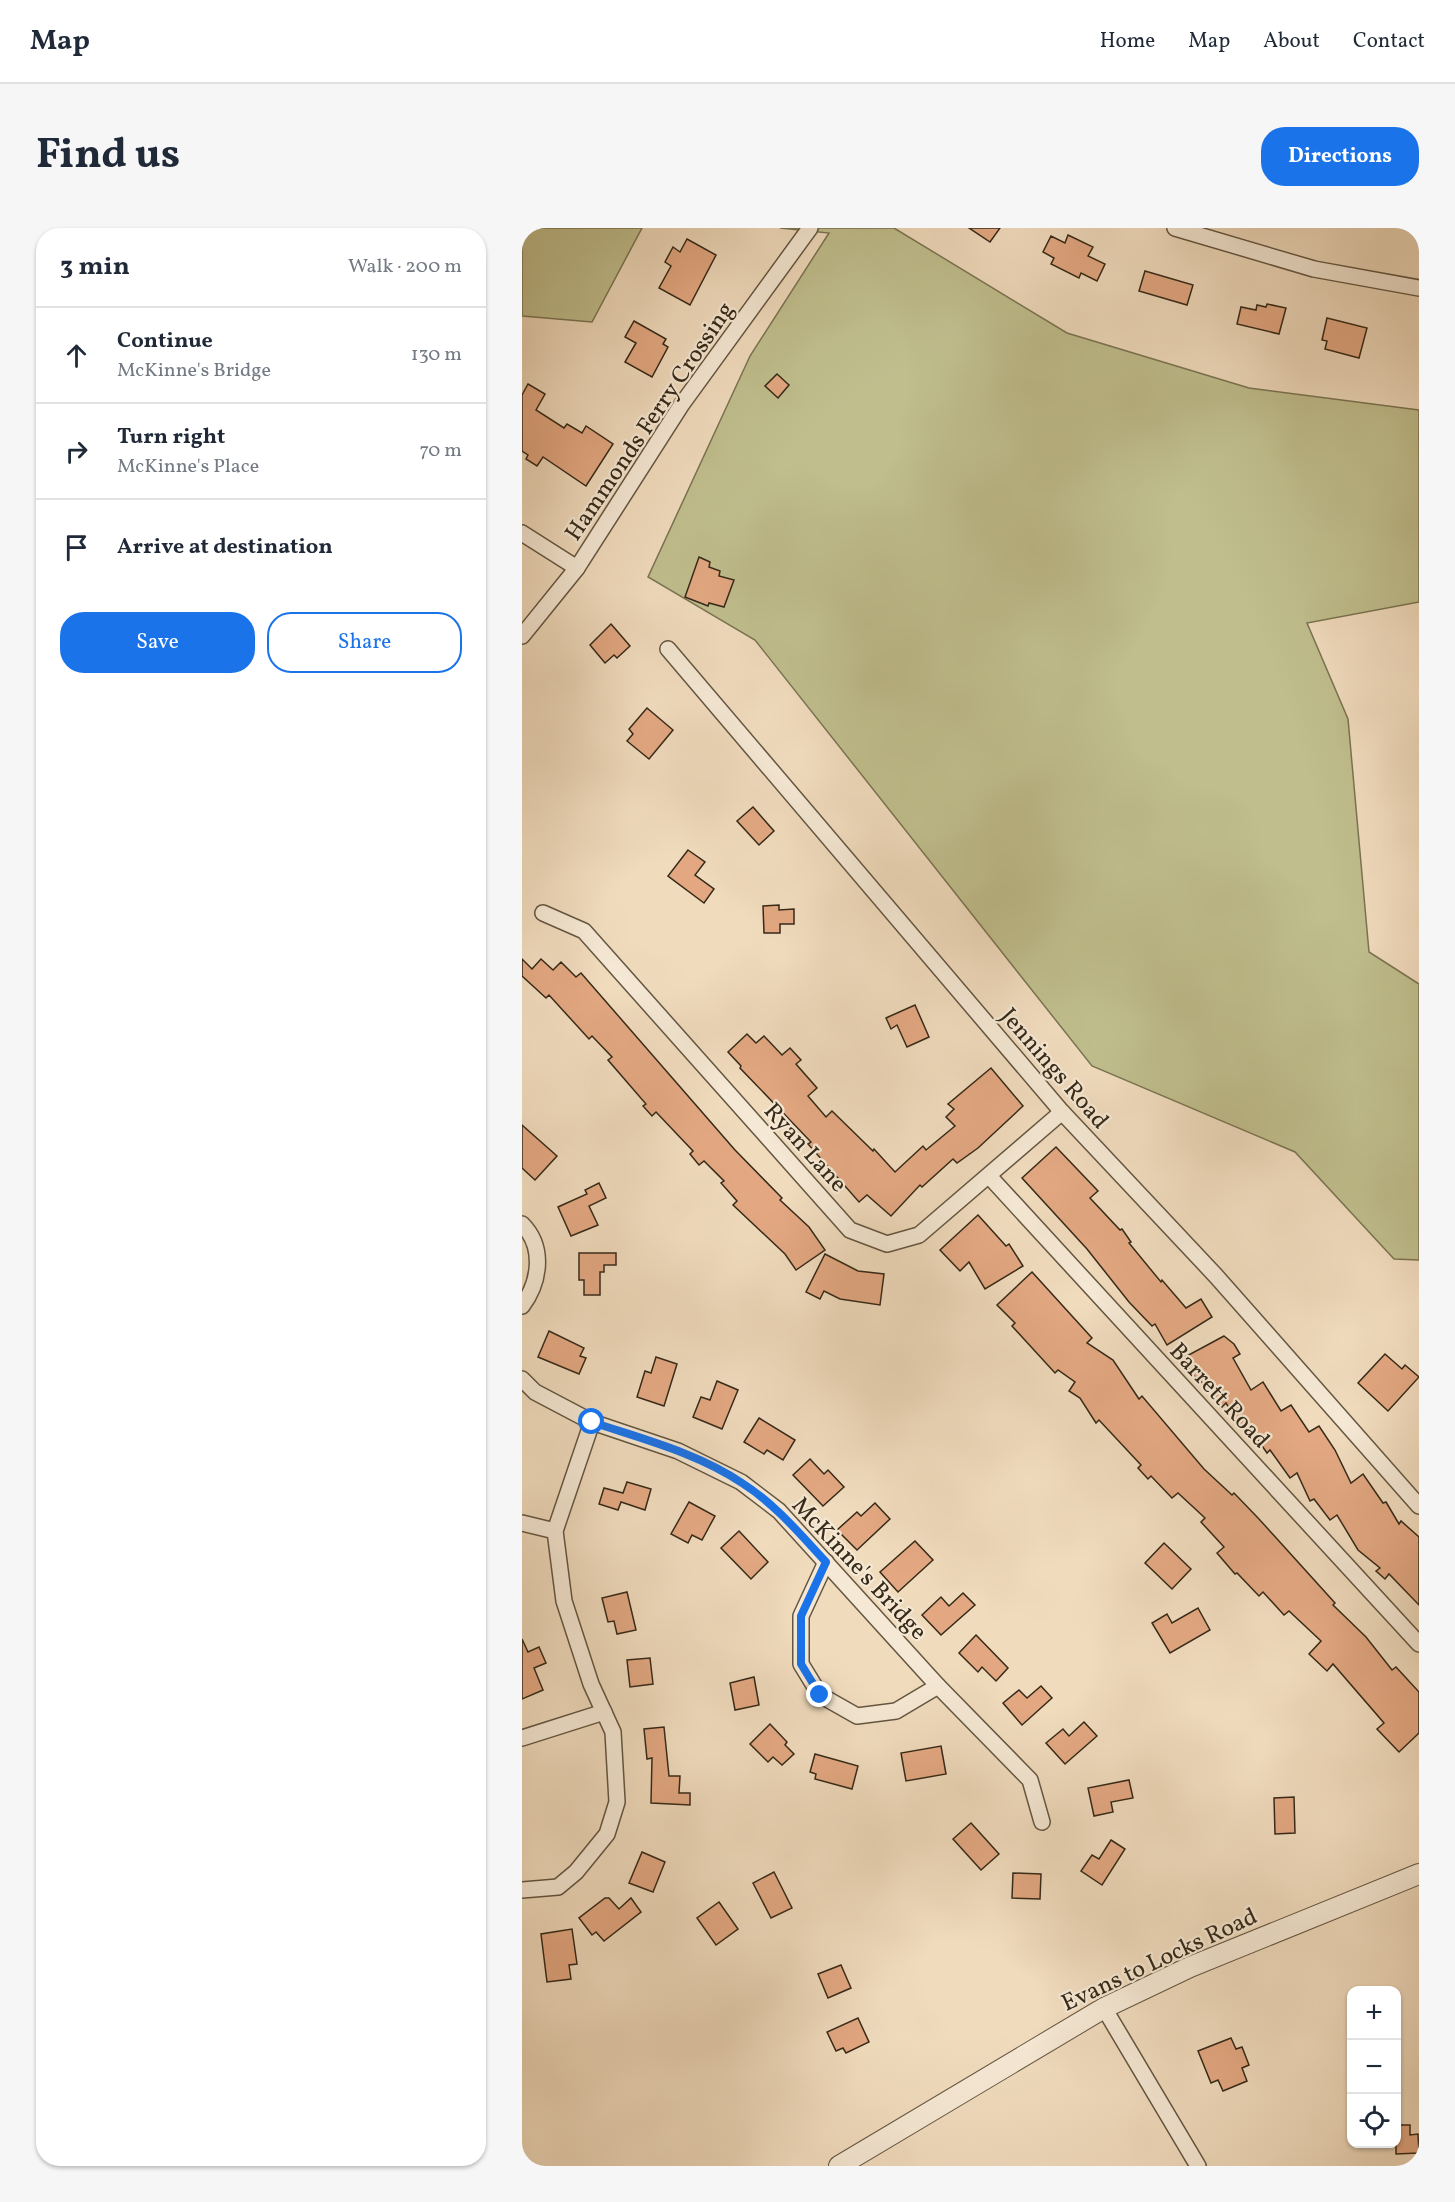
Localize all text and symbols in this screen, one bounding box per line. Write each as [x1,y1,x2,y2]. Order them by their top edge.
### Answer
text: Map [30,22,90,61]
text: Home [1100,27,1155,56]
text: Map [1188,27,1230,56]
text: About [1263,27,1320,56]
text: Contact [1353,27,1425,56]
text: Find us [36,127,180,186]
button: Directions [1261,127,1419,186]
text: 3 min [60,249,130,285]
text: Walk · 200 m [348,253,462,281]
street label: Hammonds Ferry Crossing [558,296,744,548]
text: Continue [117,326,213,357]
icon: ahead [60,339,93,372]
text: 130 m [411,341,462,369]
text: McKinne's Bridge [117,357,271,385]
text: Turn right [117,422,225,453]
icon: right [60,435,93,468]
text: 70 m [419,437,462,465]
text: McKinne's Place [117,453,259,481]
icon: arrive [60,531,93,564]
text: Arrive at destination [117,532,333,563]
button: Save [60,612,255,673]
button: Share [267,612,462,673]
street label: Jennings Road [991,1001,1116,1137]
street label: Ryan Lane [755,1096,854,1201]
street label: Barrett Road [1160,1336,1277,1457]
route start [578,1408,604,1434]
street label: McKinne's Bridge [783,1490,934,1649]
route end [806,1681,832,1707]
street label: Evans to Locks Road [1056,1900,1264,2021]
map controls [1347,1986,1401,2148]
button: + [1347,1986,1401,2040]
button: − [1347,2040,1401,2094]
button: locate [1347,2094,1401,2148]

